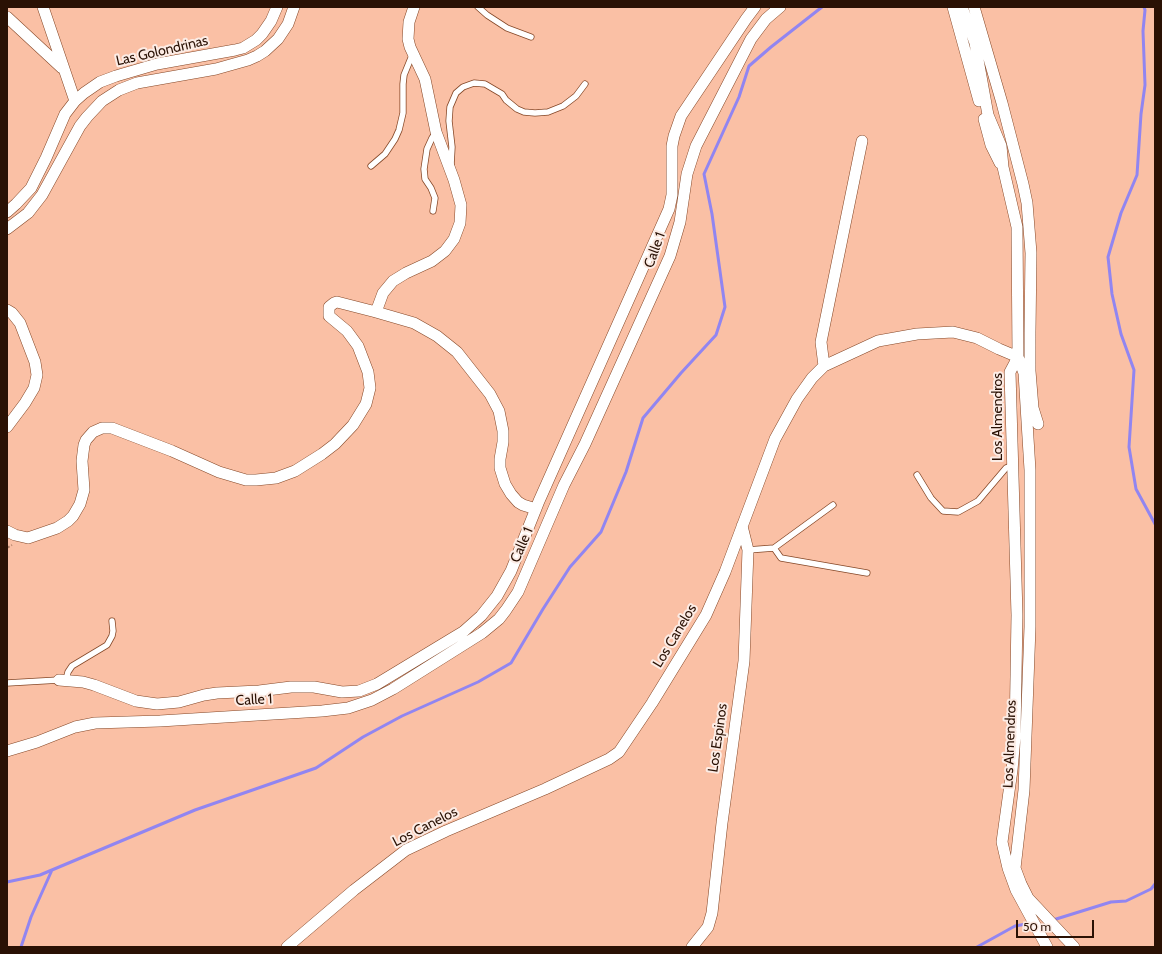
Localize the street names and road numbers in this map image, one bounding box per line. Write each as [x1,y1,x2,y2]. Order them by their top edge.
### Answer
street label: Las Golondrinas [114,32,210,70]
street label: Calle 1 [641,230,669,270]
street label: Los Almendros [990,373,1006,461]
street label: Calle 1 [507,525,537,565]
street label: Los Canelos [650,601,700,671]
street label: Calle 1 [235,691,273,709]
street label: Los Almendros [1000,700,1020,788]
street label: Los Espinos [705,703,731,773]
street label: Los Canelos [390,803,460,851]

